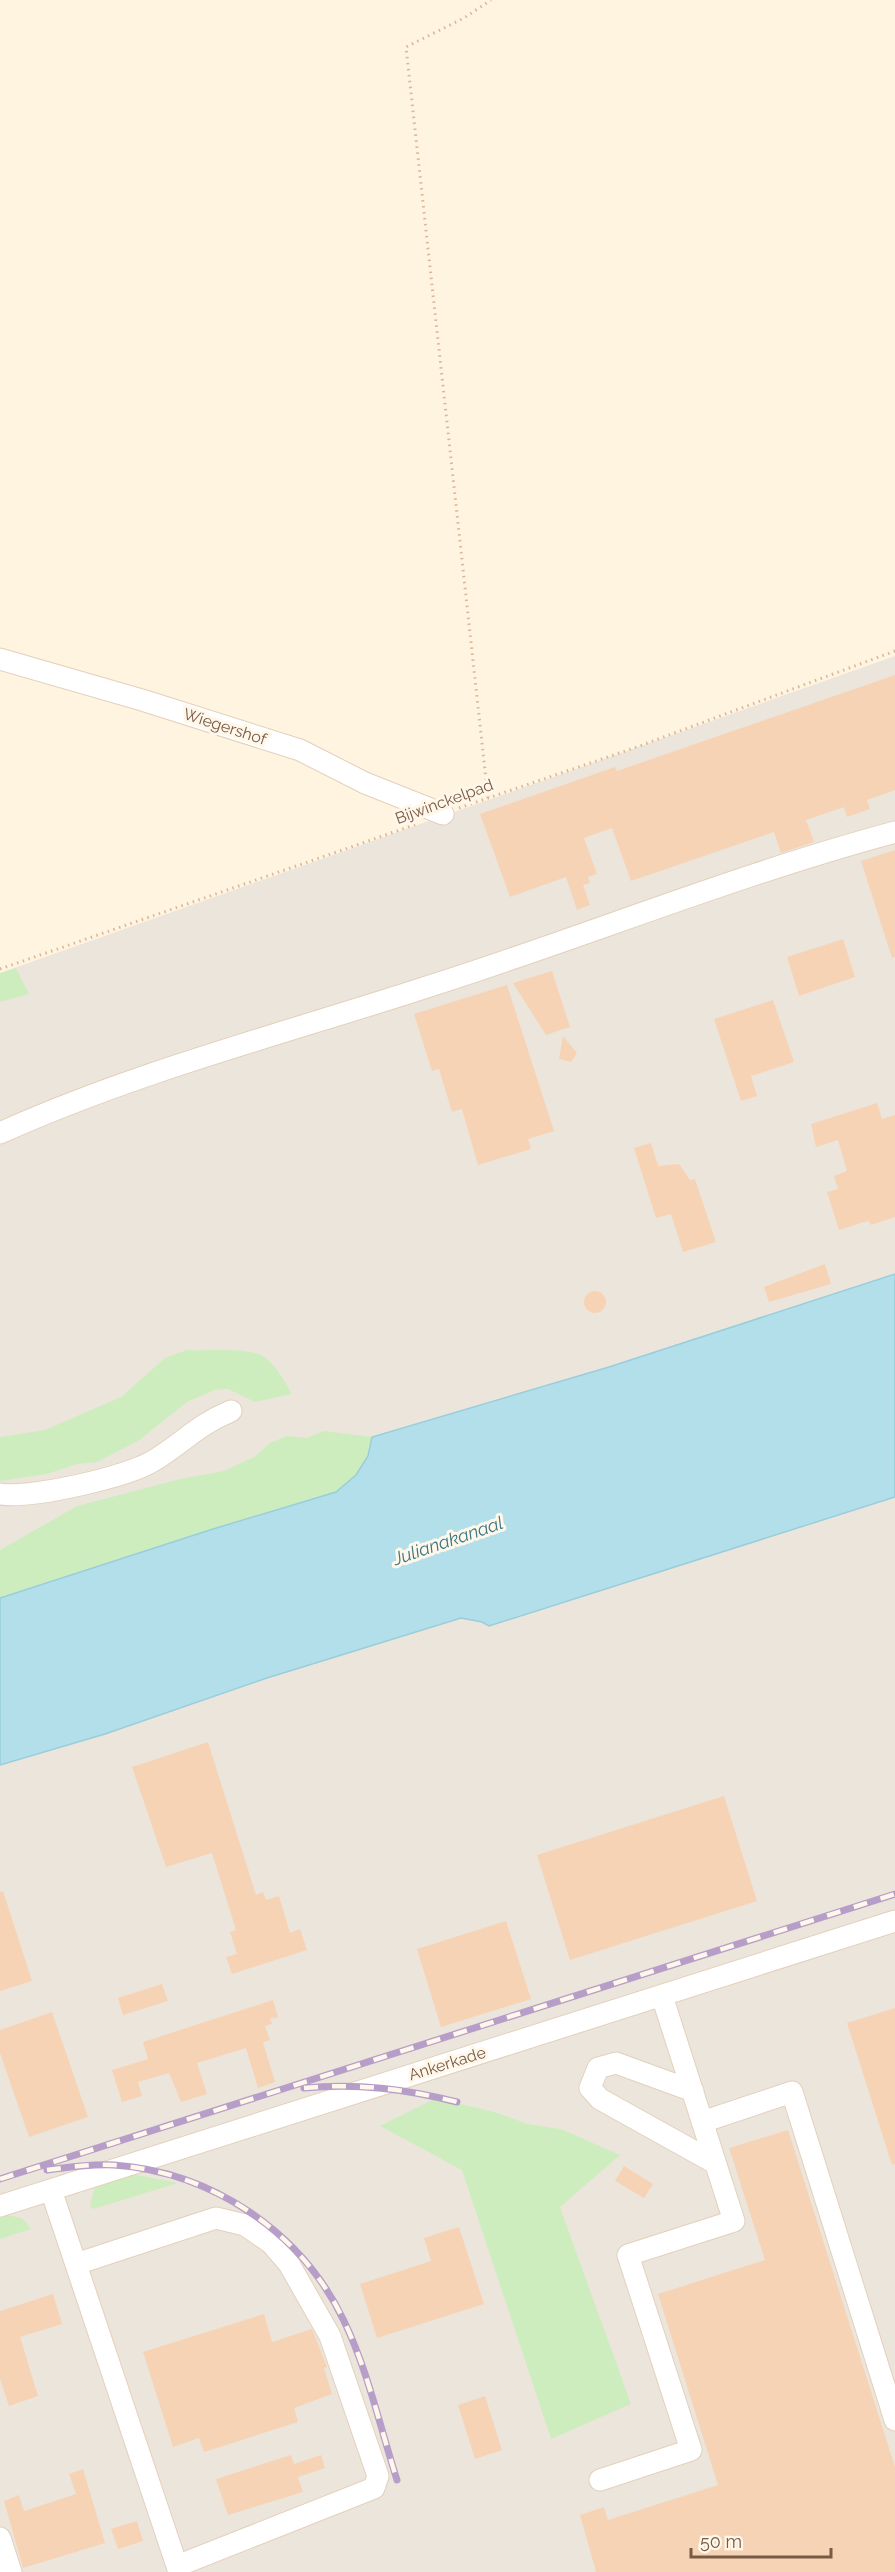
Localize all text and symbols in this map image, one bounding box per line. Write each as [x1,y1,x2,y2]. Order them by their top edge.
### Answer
street label: Wiegershof [181,704,269,749]
street label: Bijwinckelpad [393,775,496,828]
water label: Julianakanaal [389,1512,506,1570]
street label: Ankerkade [406,2043,488,2084]
scale bar [691,2521,830,2559]
text: 50 m [700,2531,742,2552]

